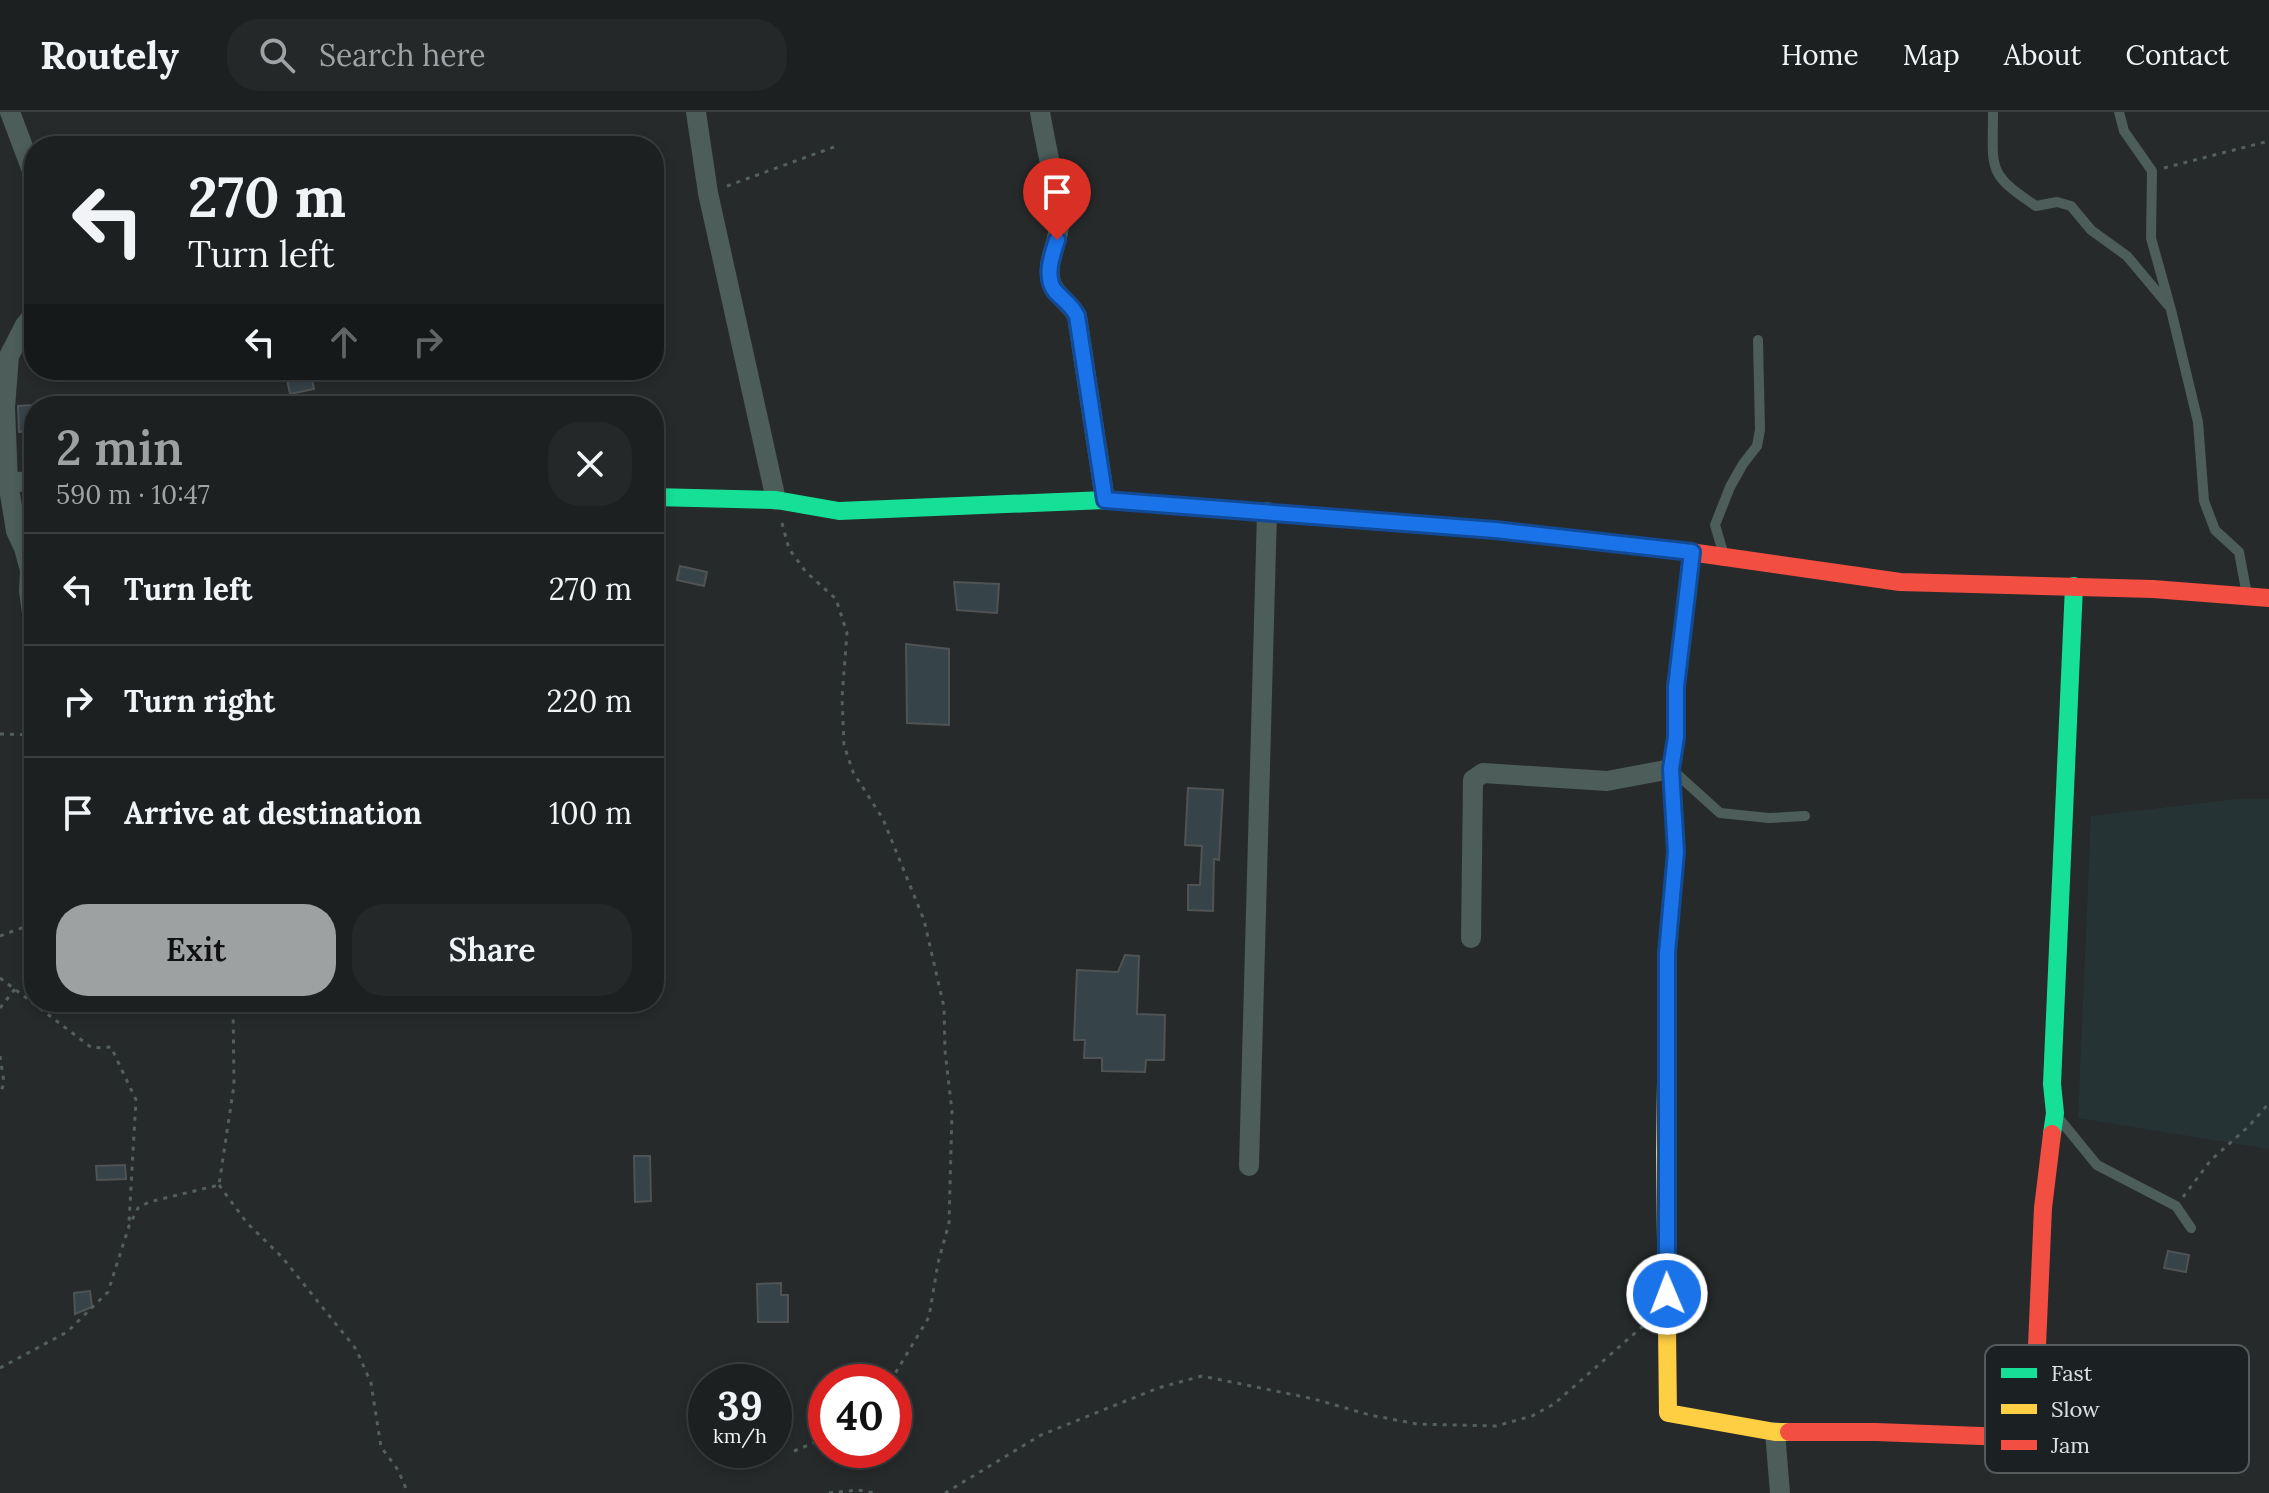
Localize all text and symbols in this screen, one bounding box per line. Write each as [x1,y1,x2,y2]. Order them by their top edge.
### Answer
search box [227,19,787,91]
text: Routely [40,31,179,79]
icon: search [255,33,299,77]
text: Search here [319,36,486,74]
text: Home [1781,37,1859,73]
text: Map [1903,37,1960,73]
text: About [2004,37,2081,73]
text: Contact [2125,37,2229,73]
pin [1023,158,1091,240]
text: 270 m [188,161,346,232]
icon: left [56,168,160,272]
icon: arrive [1035,170,1079,214]
text: Turn left [188,231,335,277]
icon: left [238,320,282,364]
icon: ahead [322,320,366,364]
icon: right [406,320,450,364]
text: 2 min [56,417,183,478]
button: close [548,422,632,506]
text: 590 m · 10:47 [56,478,210,511]
icon: left [56,567,100,611]
text: Turn left [124,570,252,608]
text: 270 m [549,570,632,608]
icon: right [56,679,100,723]
text: Turn right [124,682,275,720]
text: 220 m [546,682,632,720]
icon: arrive [56,791,100,835]
text: Arrive at destination [124,794,422,832]
text: 100 m [549,794,632,832]
button: Exit [56,904,336,996]
button: Share [352,904,632,996]
position arrow [1625,1252,1709,1336]
legend [1985,1345,2249,1473]
text: Fast [2051,1359,2093,1387]
speed limit sign: 40 [808,1364,912,1468]
text: 39 [717,1380,763,1431]
text: Slow [2051,1395,2100,1423]
text: km/h [713,1423,767,1448]
text: Jam [2050,1431,2090,1459]

